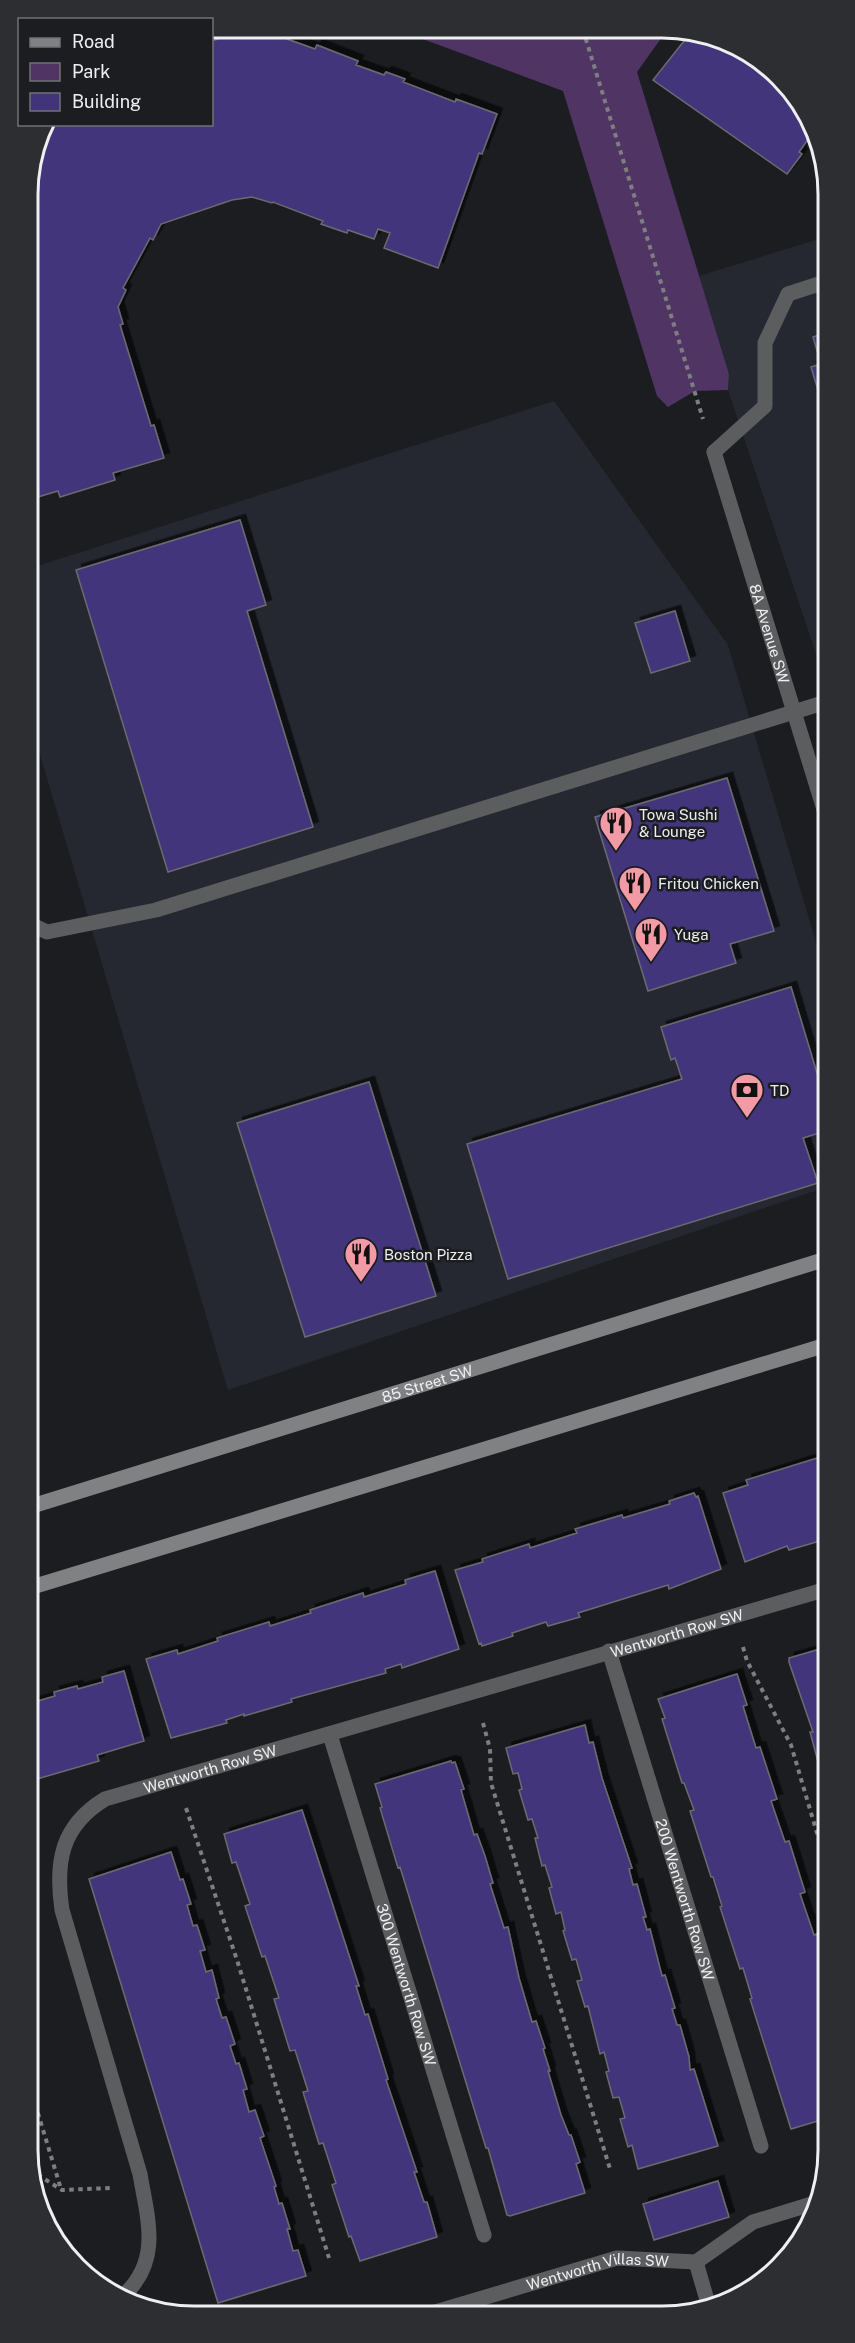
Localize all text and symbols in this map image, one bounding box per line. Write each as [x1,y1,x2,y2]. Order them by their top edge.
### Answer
legend [18,18,213,126]
text: Road [72,31,115,52]
text: Park [72,61,110,82]
text: Building [72,91,141,112]
street label: 8A Avenue SW [747,582,793,685]
restaurant icon: Towa Sushi & Lounge [598,805,634,852]
place label: Towa Sushi & Lounge [639,806,717,840]
restaurant icon: Fritou Chicken [617,865,653,912]
place label: Fritou Chicken [658,875,759,892]
restaurant icon: Yuga [633,916,669,963]
place label: Yuga [674,926,709,943]
bank icon: TD [729,1072,765,1119]
place label: TD [770,1082,789,1099]
restaurant icon: Boston Pizza [343,1236,379,1283]
place label: Boston Pizza [384,1246,473,1263]
street label: 85 Street SW [379,1361,475,1405]
street label: Wentworth Row SW [608,1605,745,1660]
street label: Wentworth Row SW [141,1741,279,1796]
street label: 200 Wentworth Row SW [652,1817,718,1983]
street label: 300 Wentworth Row SW [374,1901,440,2068]
street label: Wentworth Villas SW [524,2249,669,2293]

